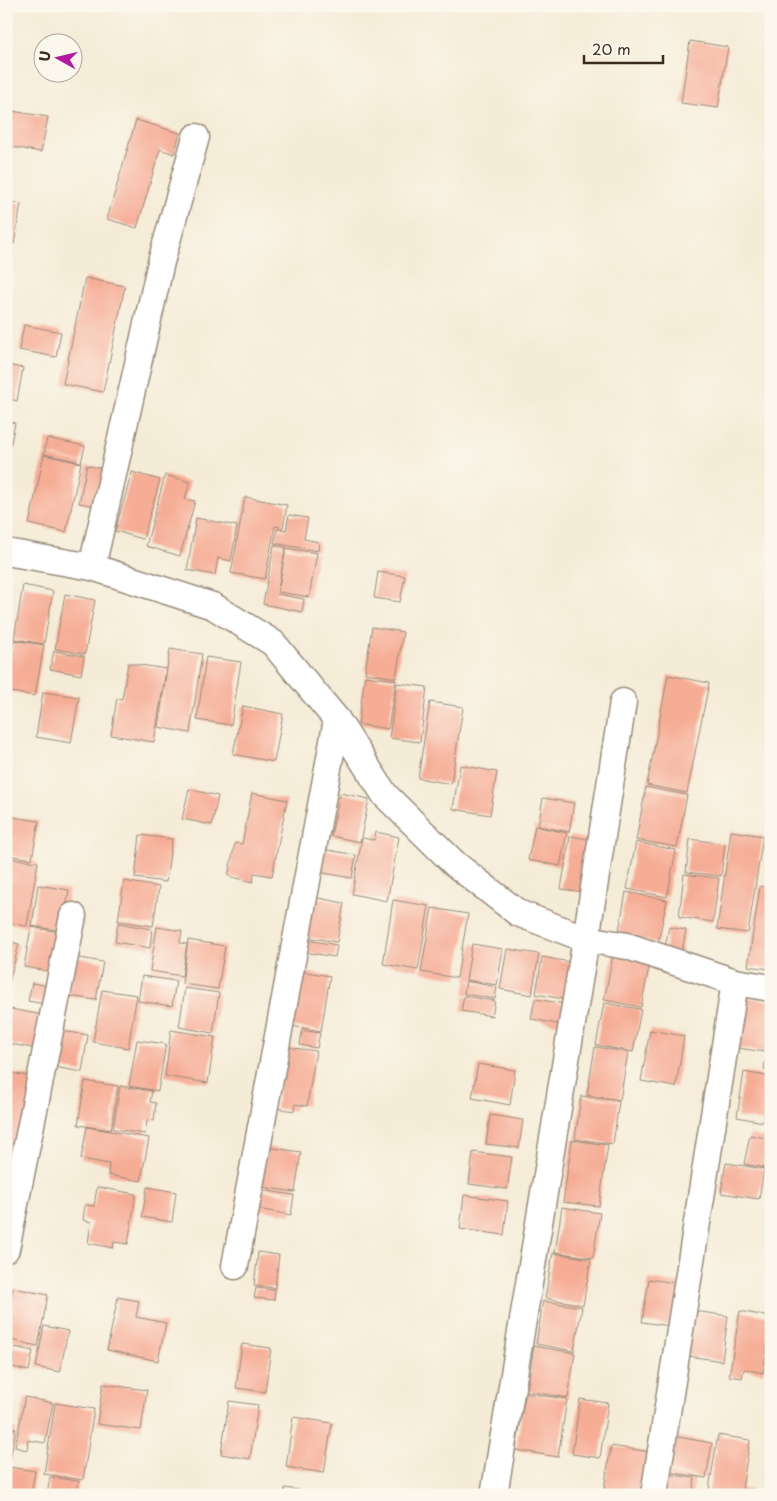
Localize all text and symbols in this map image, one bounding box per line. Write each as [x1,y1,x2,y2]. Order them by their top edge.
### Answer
north arrow [32,32,82,82]
scale bar [584,32,663,64]
text: 20 m [592,37,631,60]
text: U [33,49,56,63]

